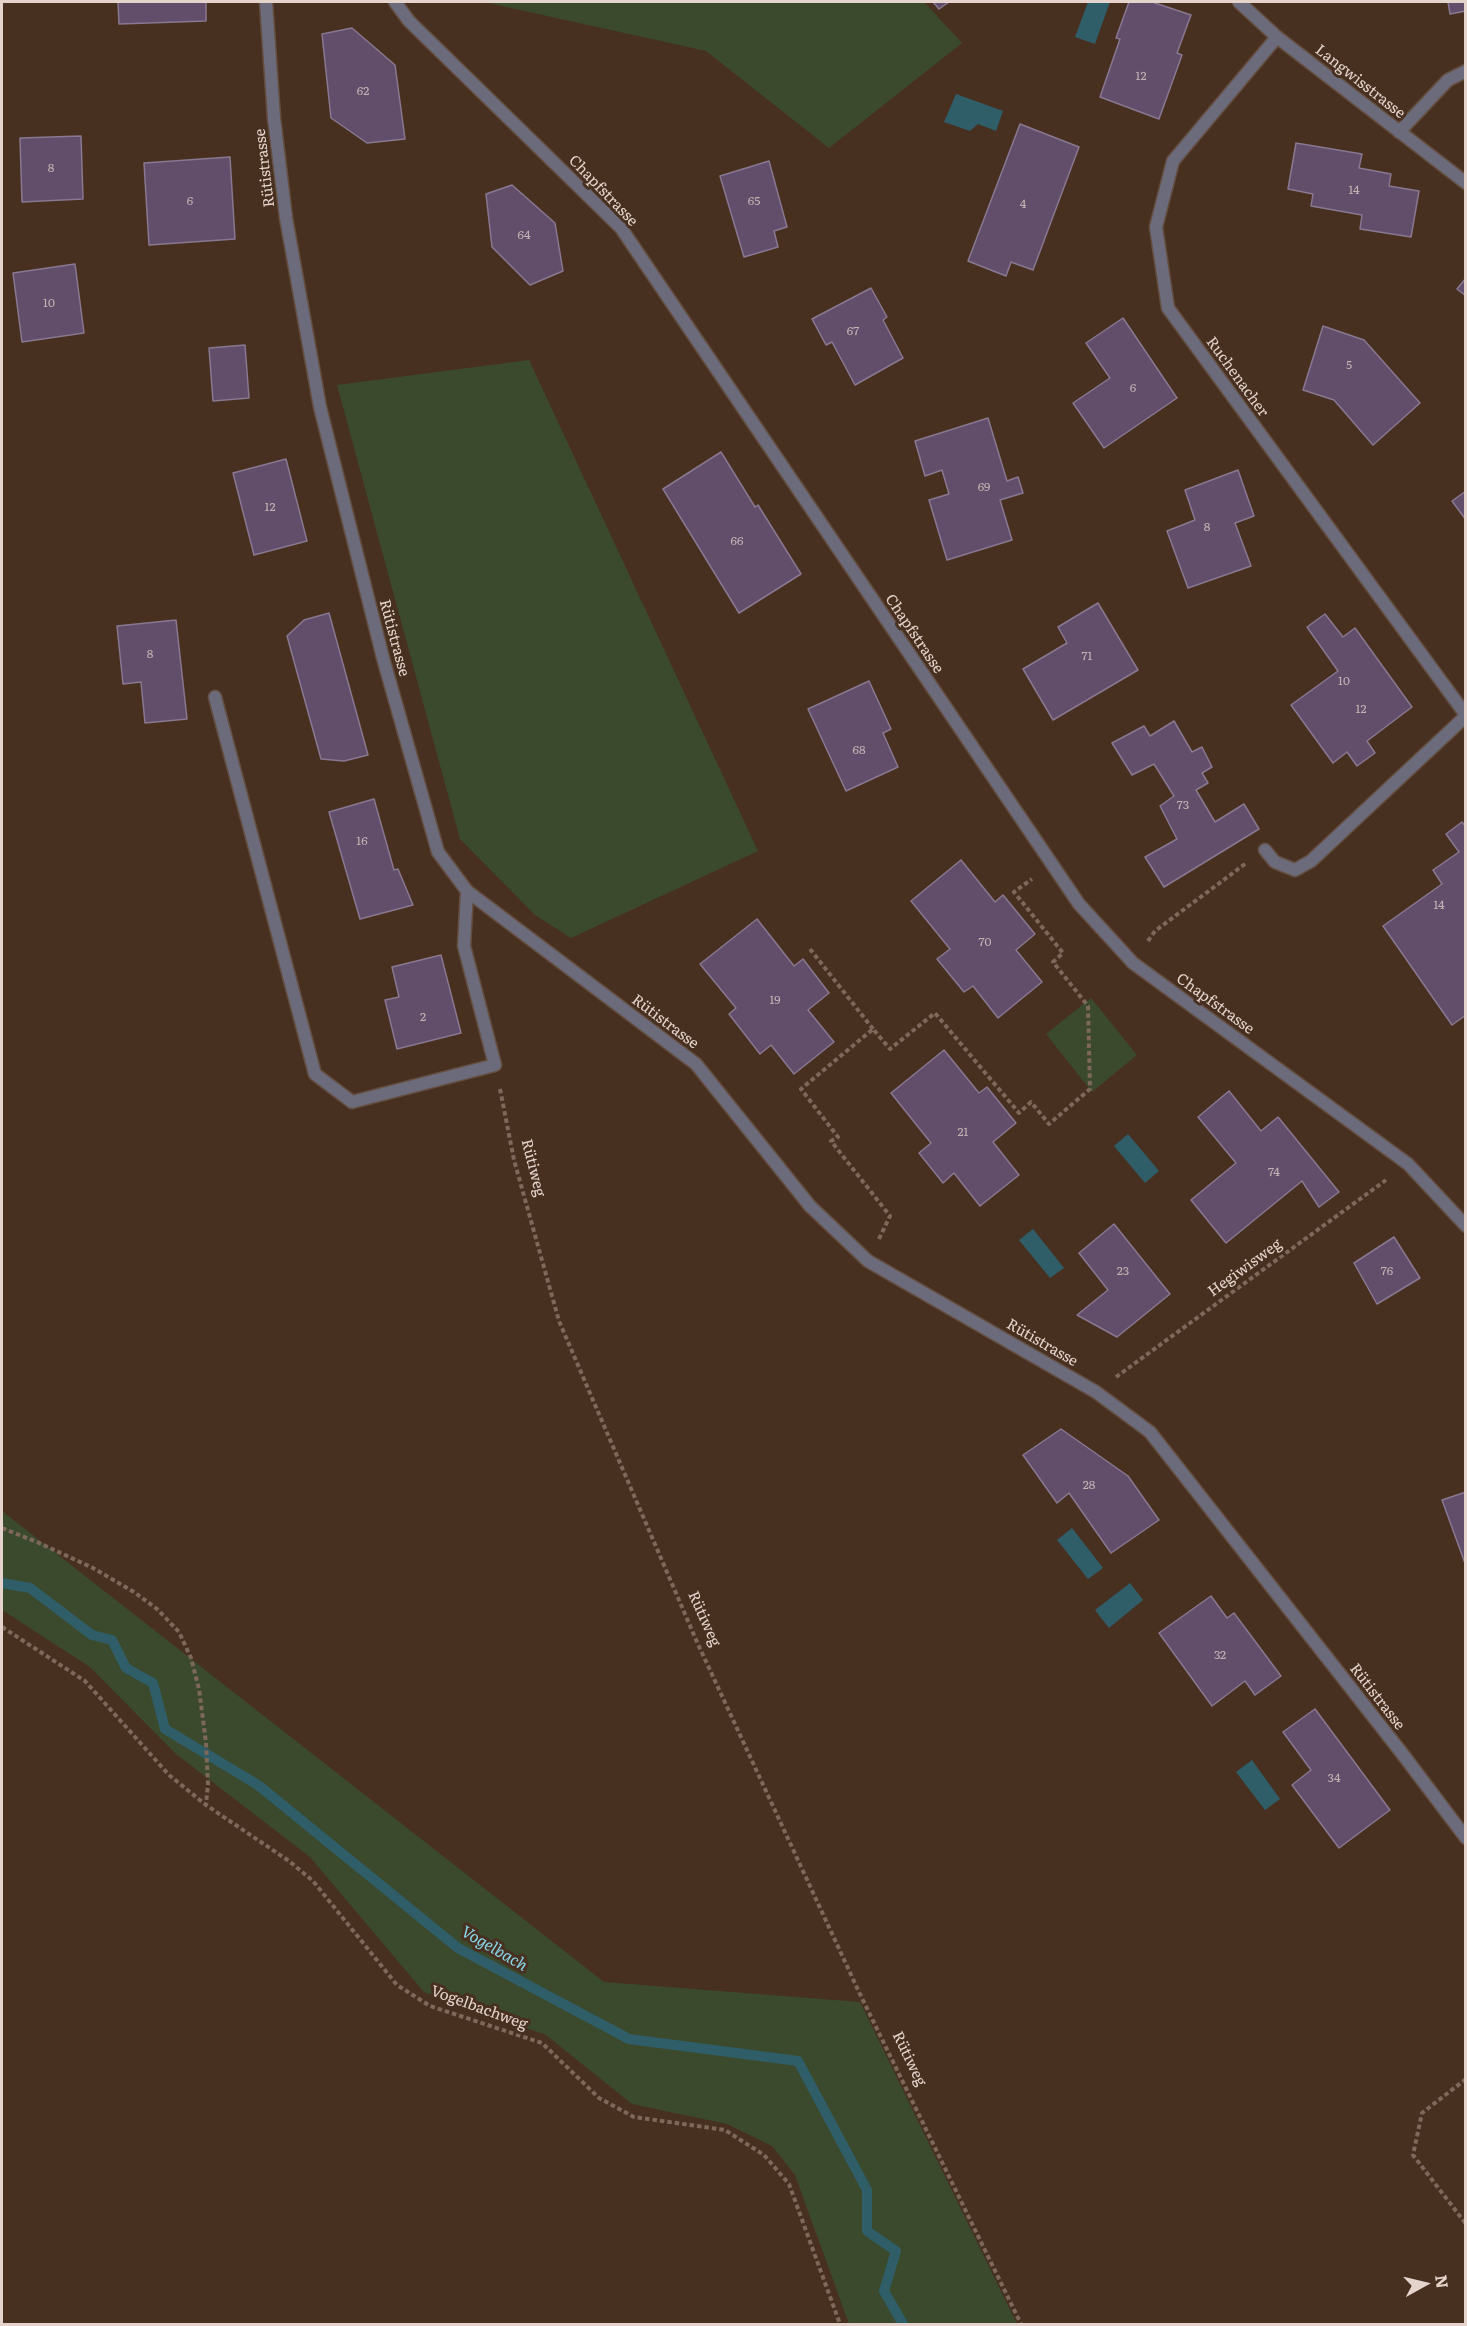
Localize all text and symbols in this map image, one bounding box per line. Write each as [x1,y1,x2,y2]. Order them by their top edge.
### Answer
street label: Langwisstrasse [1311,41,1409,123]
house number: 12 [1136,69,1146,83]
house number: 62 [357,84,369,98]
street label: Rütistrasse [251,128,279,208]
street label: Chapfstrasse [565,152,641,230]
house number: 8 [48,161,54,175]
house number: 14 [1348,183,1360,197]
house number: 6 [187,194,193,208]
house number: 65 [748,194,760,208]
house number: 4 [1020,197,1026,211]
house number: 64 [517,228,531,242]
house number: 10 [43,296,55,310]
house number: 67 [847,324,859,338]
street label: Ruchenacher [1202,334,1272,420]
house number: 5 [1346,358,1352,372]
house number: 6 [1130,381,1136,395]
house number: 69 [978,480,990,494]
house number: 12 [265,500,275,514]
house number: 8 [1204,520,1210,534]
house number: 66 [731,534,743,548]
street label: Chapfstrasse [881,591,947,677]
street label: Rütistrasse [375,597,413,679]
house number: 8 [147,647,153,661]
house number: 71 [1082,649,1092,663]
house number: 10 [1338,674,1350,688]
house number: 12 [1356,702,1366,716]
house number: 68 [852,743,866,757]
house number: 73 [1177,798,1189,812]
house number: 16 [356,834,368,848]
house number: 14 [1433,898,1445,912]
house number: 70 [978,935,992,949]
street label: Chapfstrasse [1173,970,1257,1038]
street label: Rütistrasse [628,991,702,1053]
house number: 19 [769,993,781,1007]
house number: 2 [420,1010,426,1024]
house number: 21 [958,1125,968,1139]
street label: Rütiweg [517,1137,549,1199]
house number: 74 [1268,1165,1280,1179]
street label: Hegiwisweg [1205,1235,1285,1301]
house number: 23 [1117,1264,1129,1278]
house number: 76 [1381,1264,1393,1278]
street label: Rütistrasse [1003,1315,1081,1371]
house number: 28 [1083,1478,1095,1492]
street label: Rütiweg [684,1588,724,1650]
house number: 32 [1214,1648,1226,1662]
street label: Rütistrasse [1346,1660,1408,1734]
house number: 34 [1327,1771,1341,1785]
water label: Vogelbach [458,1922,530,1976]
street label: Vogelbachweg [428,1982,530,2034]
street label: Rütiweg [888,2029,930,2089]
north arrow [1395,2254,1455,2314]
text: N [1430,2273,1456,2290]

